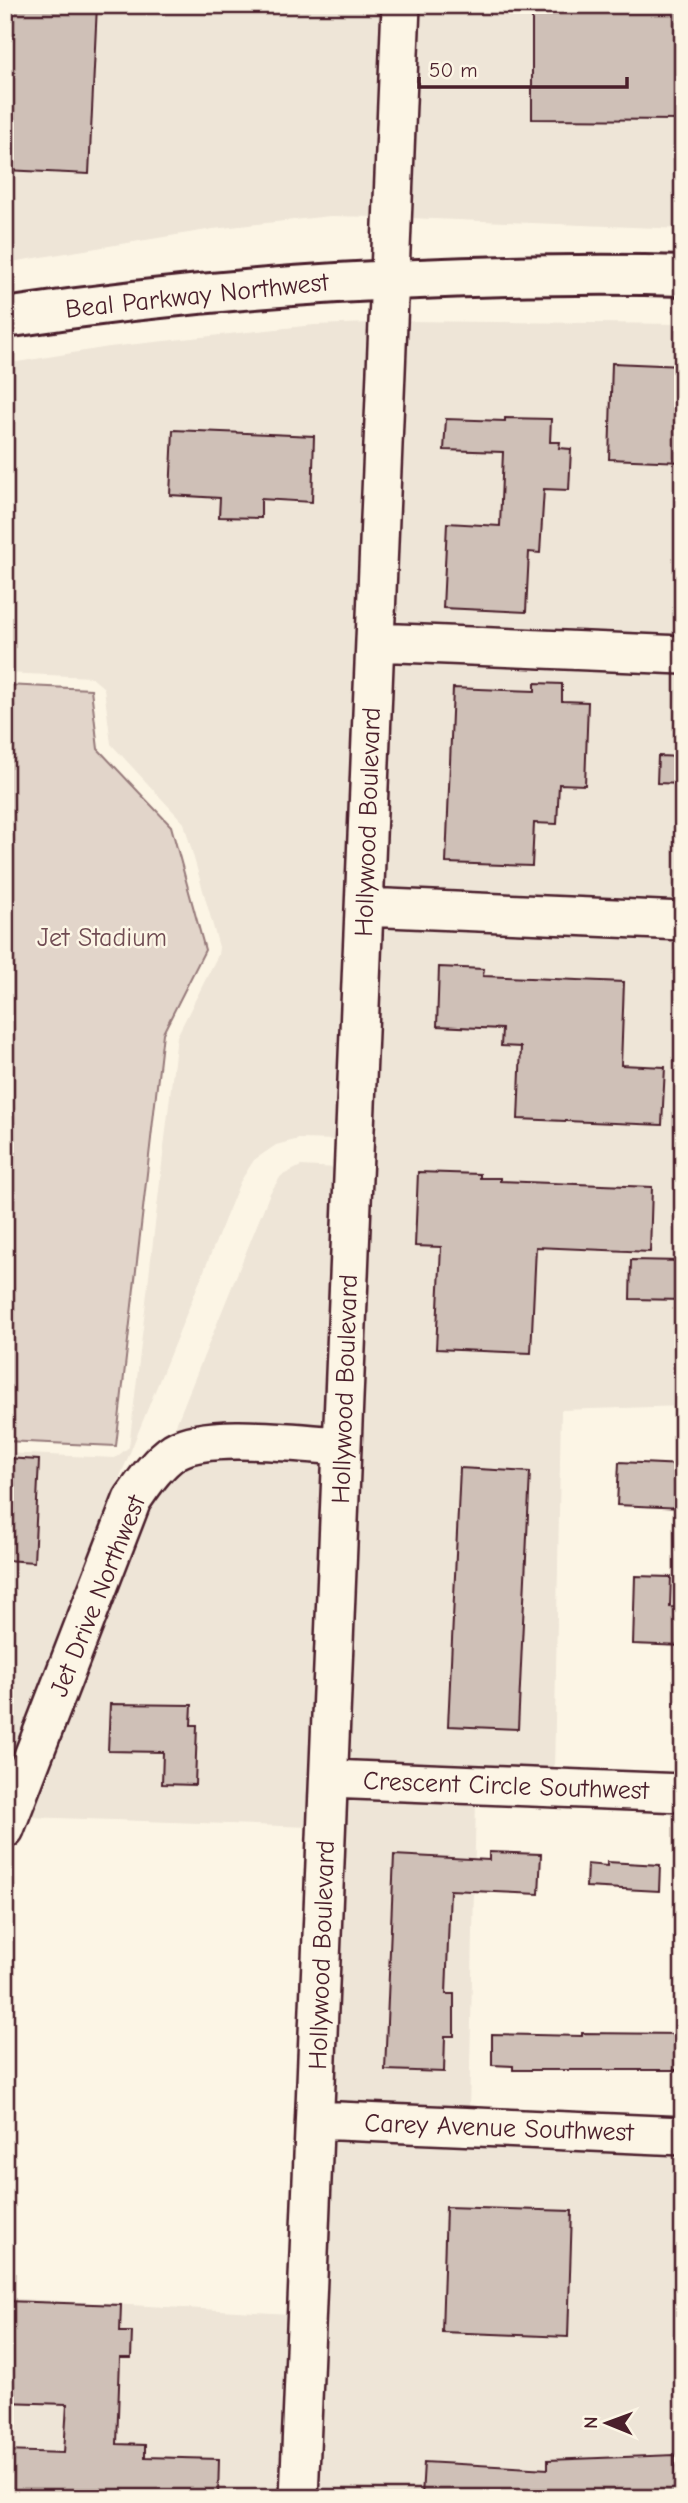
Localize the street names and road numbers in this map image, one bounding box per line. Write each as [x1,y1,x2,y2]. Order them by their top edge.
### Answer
street label: Beal Parkway Northwest [64,267,332,325]
street label: Hollywood Boulevard [349,707,387,937]
street label: Hollywood Boulevard [326,1274,364,1504]
street label: Jet Drive Northwest [44,1489,153,1701]
street label: Crescent Circle Southwest [363,1766,651,1806]
street label: Hollywood Boulevard [303,1840,341,2070]
street label: Carey Avenue Southwest [364,2108,636,2148]

